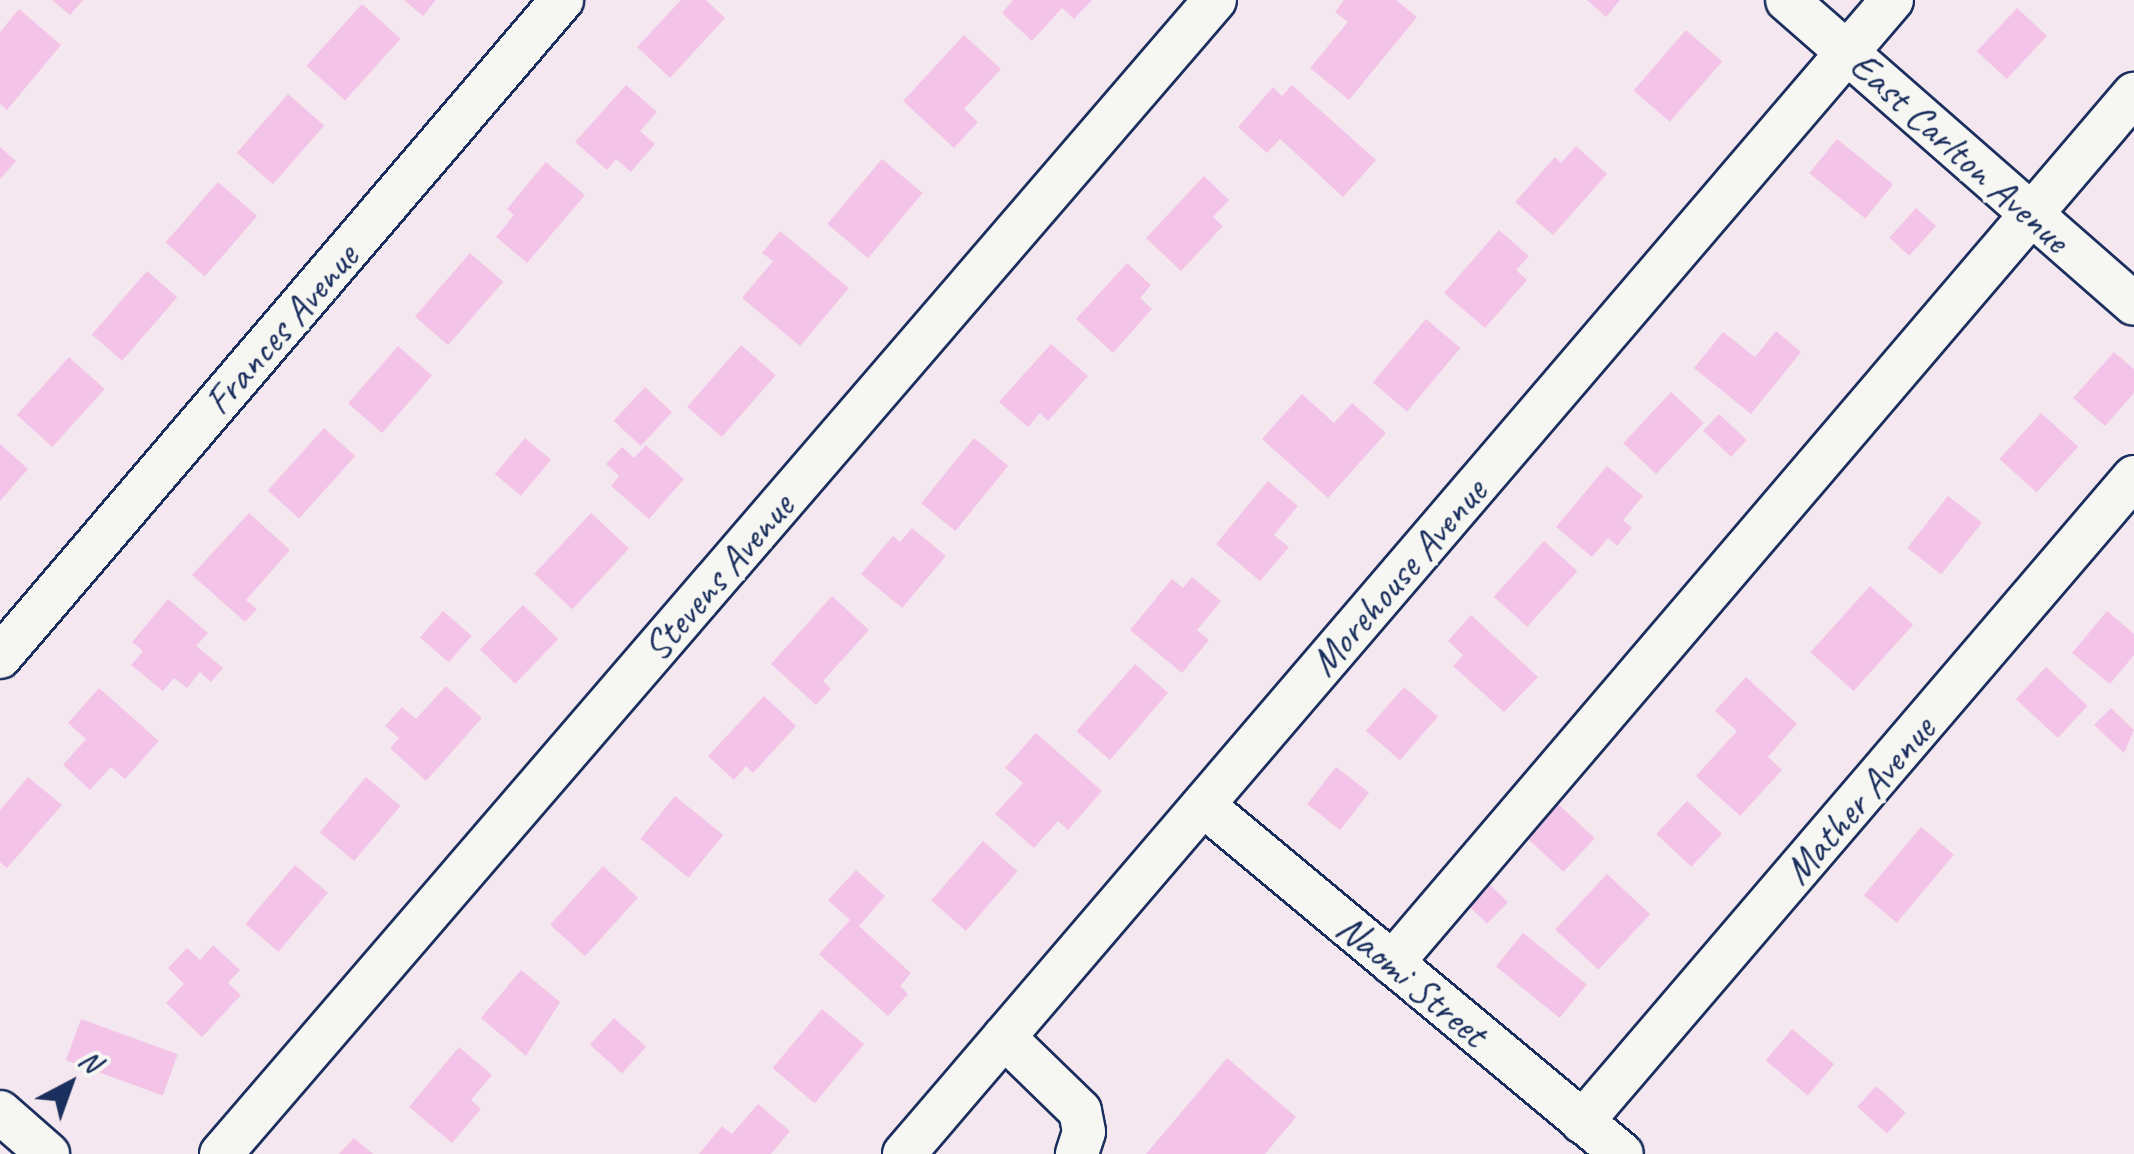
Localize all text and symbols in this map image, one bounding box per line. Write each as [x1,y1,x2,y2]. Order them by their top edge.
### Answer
street label: East Carlton Avenue [1840,41,2080,263]
street label: Frances Avenue [194,234,368,424]
street label: Morehouse Avenue [1299,469,1497,685]
street label: Stevens Avenue [632,484,804,670]
street label: Mather Avenue [1773,706,1945,894]
street label: Naomi Street [1327,903,1497,1057]
north arrow [20,1034,120,1134]
text: N [72,1042,108,1080]

